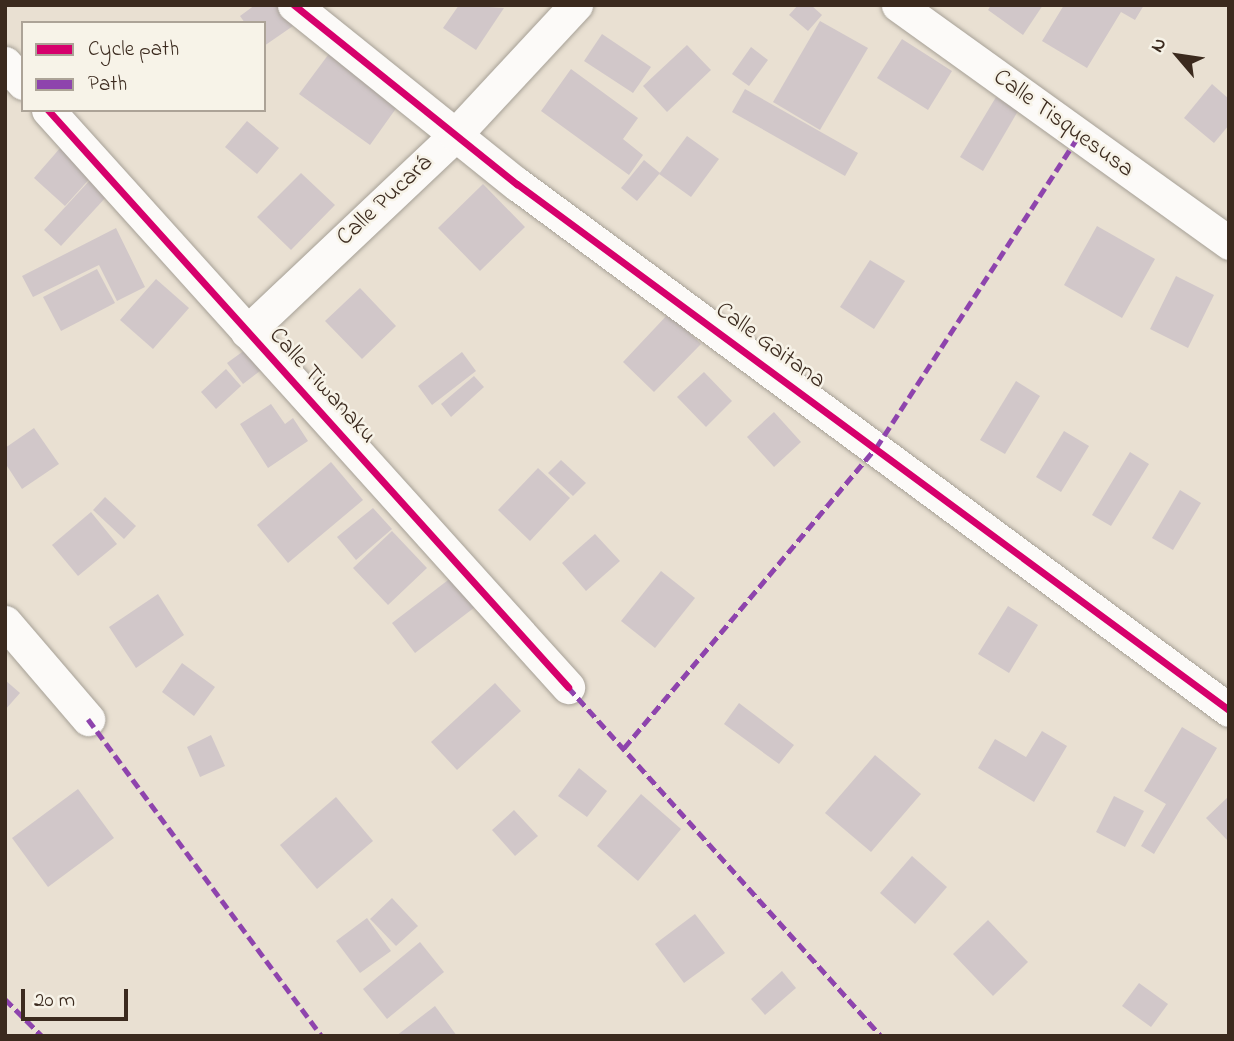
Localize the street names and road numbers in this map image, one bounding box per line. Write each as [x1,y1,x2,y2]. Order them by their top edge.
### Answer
street label: Calle Tisquesusa [987,63,1139,185]
street label: Calle Pucará [331,149,439,253]
street label: Calle Gaitana [709,296,831,396]
street label: Calle Tiwanaku [262,322,382,450]

